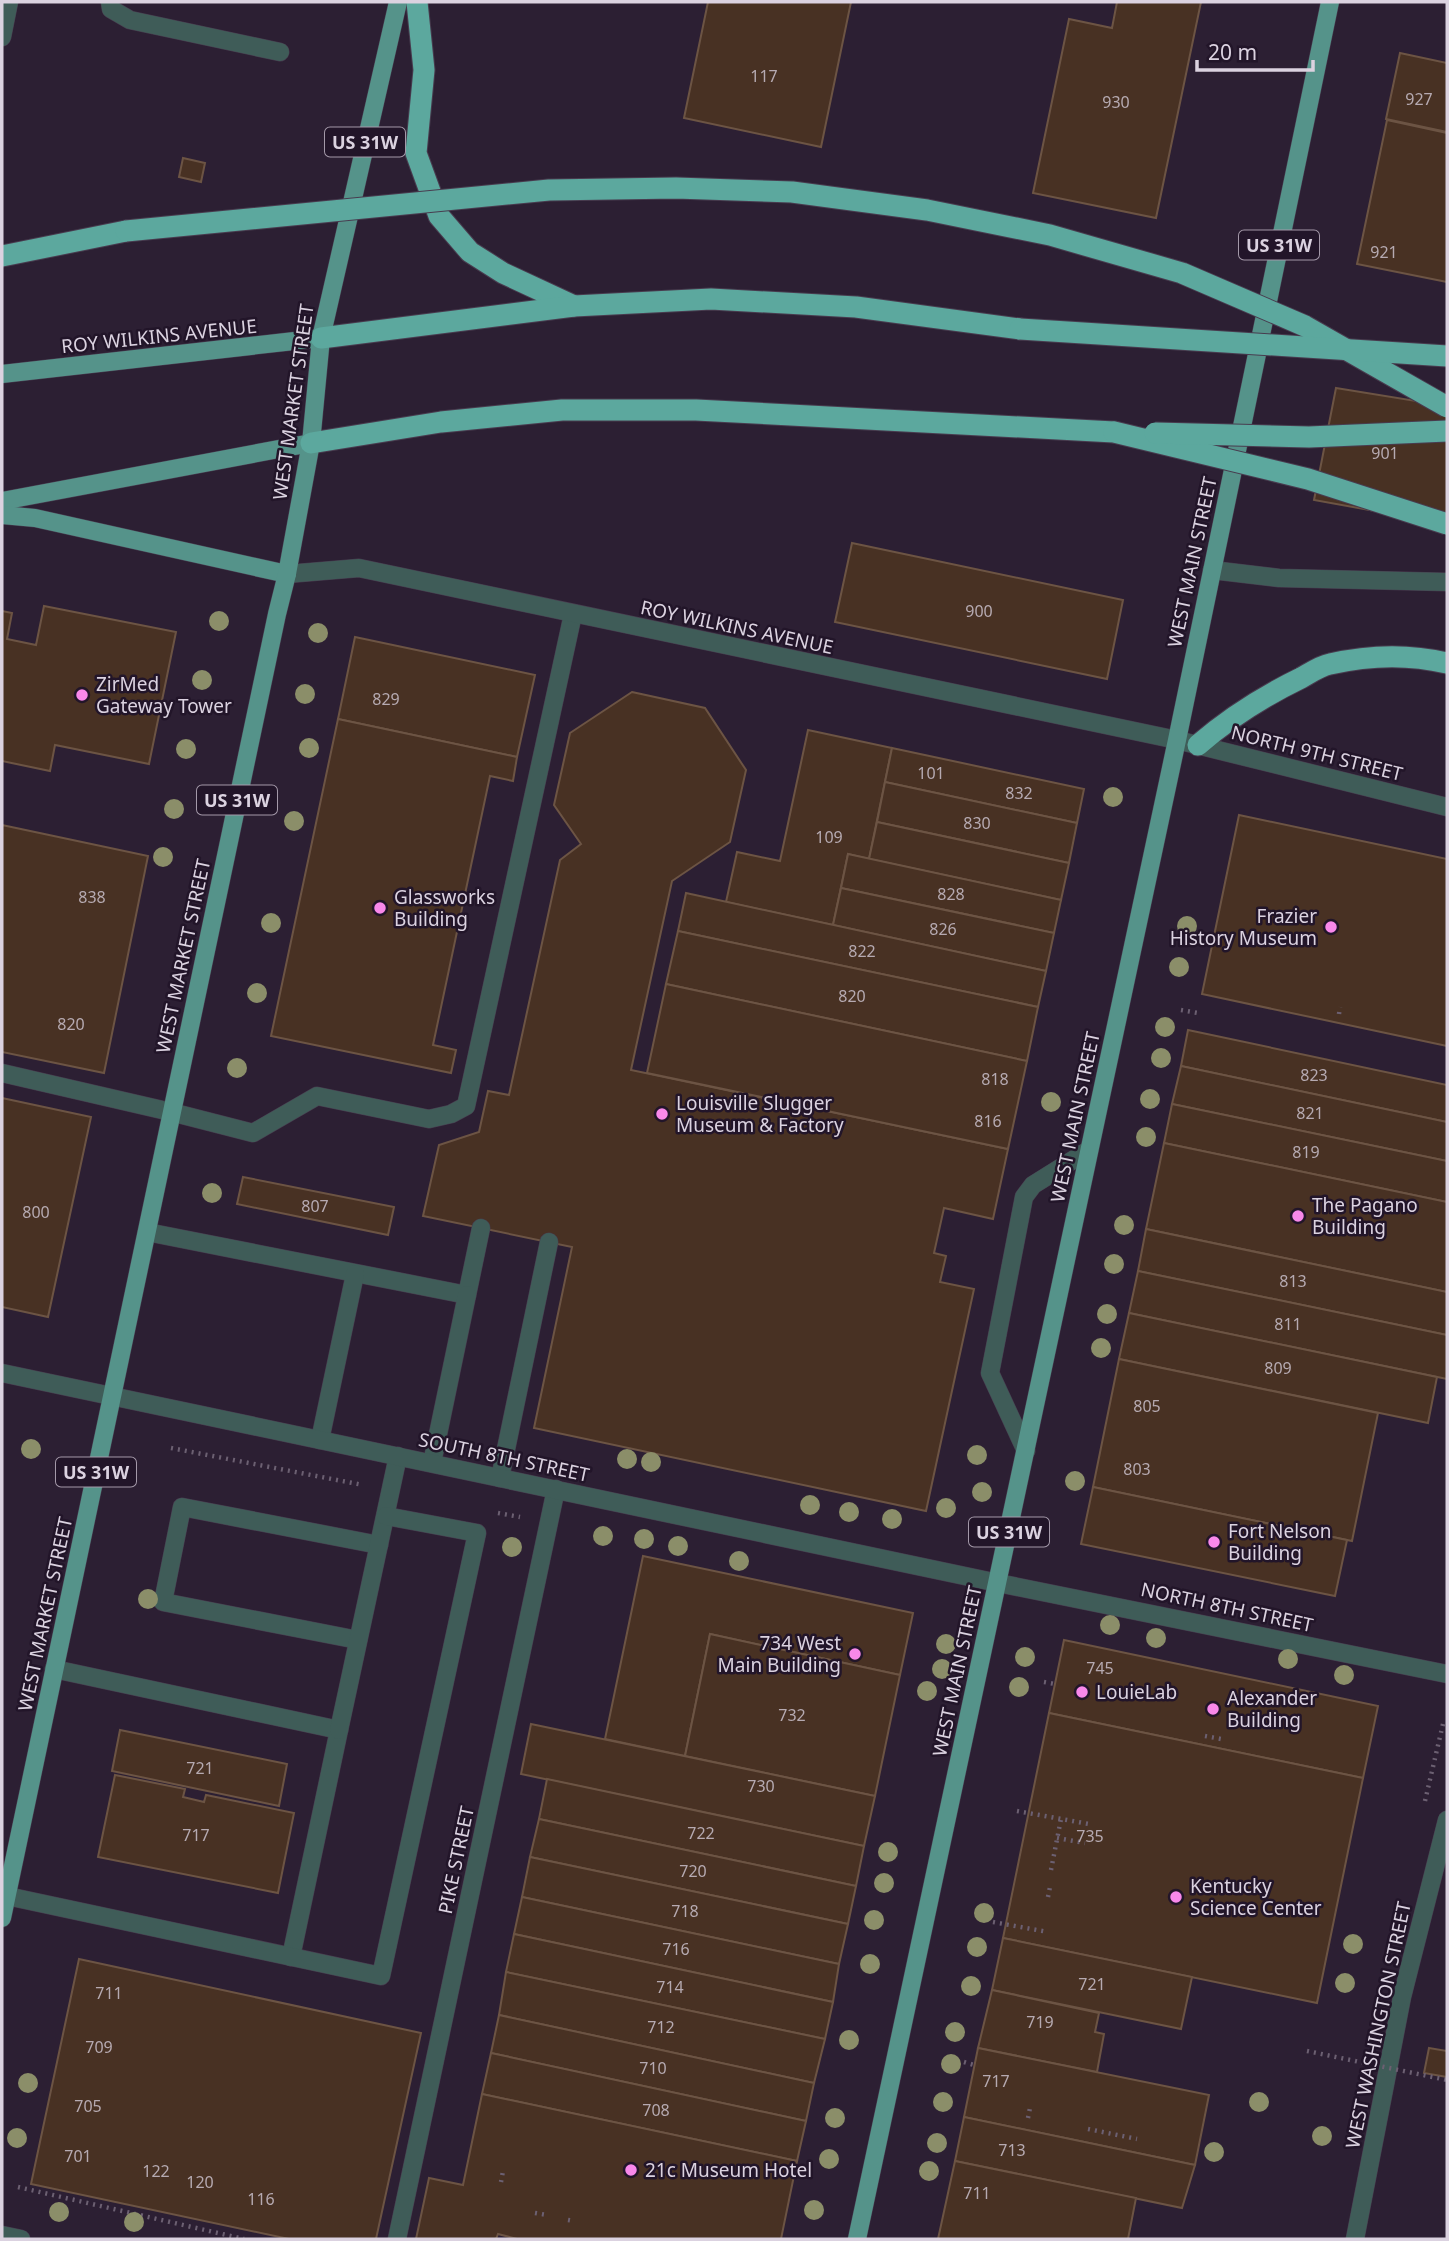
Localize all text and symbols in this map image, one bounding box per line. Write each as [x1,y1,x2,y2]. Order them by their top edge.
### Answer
scale bar [1197,28,1312,72]
text: 20 m [1208,38,1257,66]
house number: 117 [750,65,778,87]
house number: 927 [1405,88,1433,110]
house number: 930 [1102,91,1130,113]
road number: US 31W [325,127,405,156]
road number: US 31W [1239,230,1319,260]
house number: 921 [1370,241,1398,263]
street label: WEST MARKET STREET [266,302,320,502]
street label: ROY WILKINS AVENUE [60,313,258,359]
house number: 901 [1371,442,1399,464]
street label: WEST MAIN STREET [1161,474,1223,650]
street label: ROY WILKINS AVENUE [638,594,836,660]
house number: 900 [965,600,993,622]
place label: ZirMed Gateway Tower [96,671,232,719]
marker: ZirMed Gateway Tower [74,687,90,703]
house number: 829 [372,688,400,710]
street label: NORTH 9TH STREET [1229,719,1406,787]
house number: 101 [917,762,945,784]
house number: 832 [1005,782,1033,804]
road number: US 31W [197,786,277,814]
house number: 830 [963,812,991,834]
house number: 109 [815,826,843,848]
street label: WEST MARKET STREET [150,856,216,1055]
house number: 828 [937,883,965,905]
place label: Glassworks Building [394,884,495,932]
house number: 838 [78,886,106,908]
marker: Glassworks Building [372,900,388,916]
place label: Frazier History Museum [1170,903,1317,951]
house number: 826 [929,918,957,940]
marker: Frazier History Museum [1323,919,1339,935]
house number: 822 [848,940,876,962]
house number: 820 [838,985,866,1007]
house number: 820 [57,1013,85,1035]
street label: WEST MAIN STREET [1044,1029,1106,1205]
house number: 823 [1300,1064,1328,1086]
house number: 818 [981,1068,1009,1090]
place label: Louisville Slugger Museum & Factory [676,1090,844,1138]
house number: 821 [1296,1102,1324,1124]
marker: Louisville Slugger Museum & Factory [654,1106,670,1122]
house number: 816 [974,1110,1002,1132]
house number: 819 [1292,1141,1320,1163]
place label: The Pagano Building [1312,1192,1418,1240]
house number: 807 [301,1195,329,1217]
house number: 800 [22,1201,50,1223]
marker: The Pagano Building [1290,1208,1306,1224]
house number: 813 [1279,1270,1307,1292]
house number: 811 [1274,1313,1302,1335]
house number: 809 [1264,1357,1292,1379]
house number: 805 [1133,1395,1161,1417]
street label: SOUTH 8TH STREET [416,1426,592,1488]
road number: US 31W [56,1457,136,1486]
house number: 803 [1123,1458,1151,1480]
street label: WEST MARKET STREET [12,1514,78,1713]
road number: US 31W [969,1518,1049,1546]
place label: Fort Nelson Building [1228,1518,1331,1566]
marker: Fort Nelson Building [1206,1534,1222,1550]
street label: NORTH 8TH STREET [1138,1576,1316,1638]
street label: WEST MAIN STREET [926,1583,988,1759]
place label: 734 West Main Building [718,1630,841,1678]
marker: 734 West Main Building [847,1646,863,1662]
house number: 745 [1086,1657,1114,1679]
place label: LouieLab [1096,1679,1177,1705]
marker: LouieLab [1074,1684,1090,1700]
place label: Alexander Building [1227,1685,1317,1733]
marker: Alexander Building [1205,1701,1221,1717]
house number: 732 [778,1704,806,1726]
house number: 721 [186,1757,214,1779]
house number: 730 [747,1775,775,1797]
street label: PIKE STREET [432,1803,480,1916]
house number: 722 [687,1822,715,1844]
house number: 717 [182,1824,210,1846]
house number: 735 [1076,1825,1104,1847]
house number: 720 [679,1860,707,1882]
place label: Kentucky Science Center [1190,1873,1322,1921]
marker: Kentucky Science Center [1168,1889,1184,1905]
street label: WEST WASHINGTON STREET [1339,1899,1417,2151]
house number: 718 [671,1900,699,1922]
house number: 716 [662,1938,690,1960]
house number: 721 [1078,1973,1106,1995]
house number: 714 [656,1976,684,1998]
house number: 711 [95,1982,123,2004]
house number: 719 [1026,2011,1054,2033]
house number: 712 [647,2016,675,2038]
house number: 709 [85,2036,113,2058]
house number: 710 [639,2057,667,2079]
house number: 717 [982,2070,1010,2092]
house number: 705 [74,2095,102,2117]
house number: 708 [642,2099,670,2121]
house number: 713 [998,2139,1026,2161]
house number: 701 [64,2145,92,2167]
place label: 21c Museum Hotel [645,2157,812,2183]
house number: 122 [142,2160,170,2182]
marker: 21c Museum Hotel [623,2162,639,2178]
house number: 120 [186,2171,214,2193]
house number: 711 [963,2182,991,2204]
house number: 116 [247,2188,275,2210]

